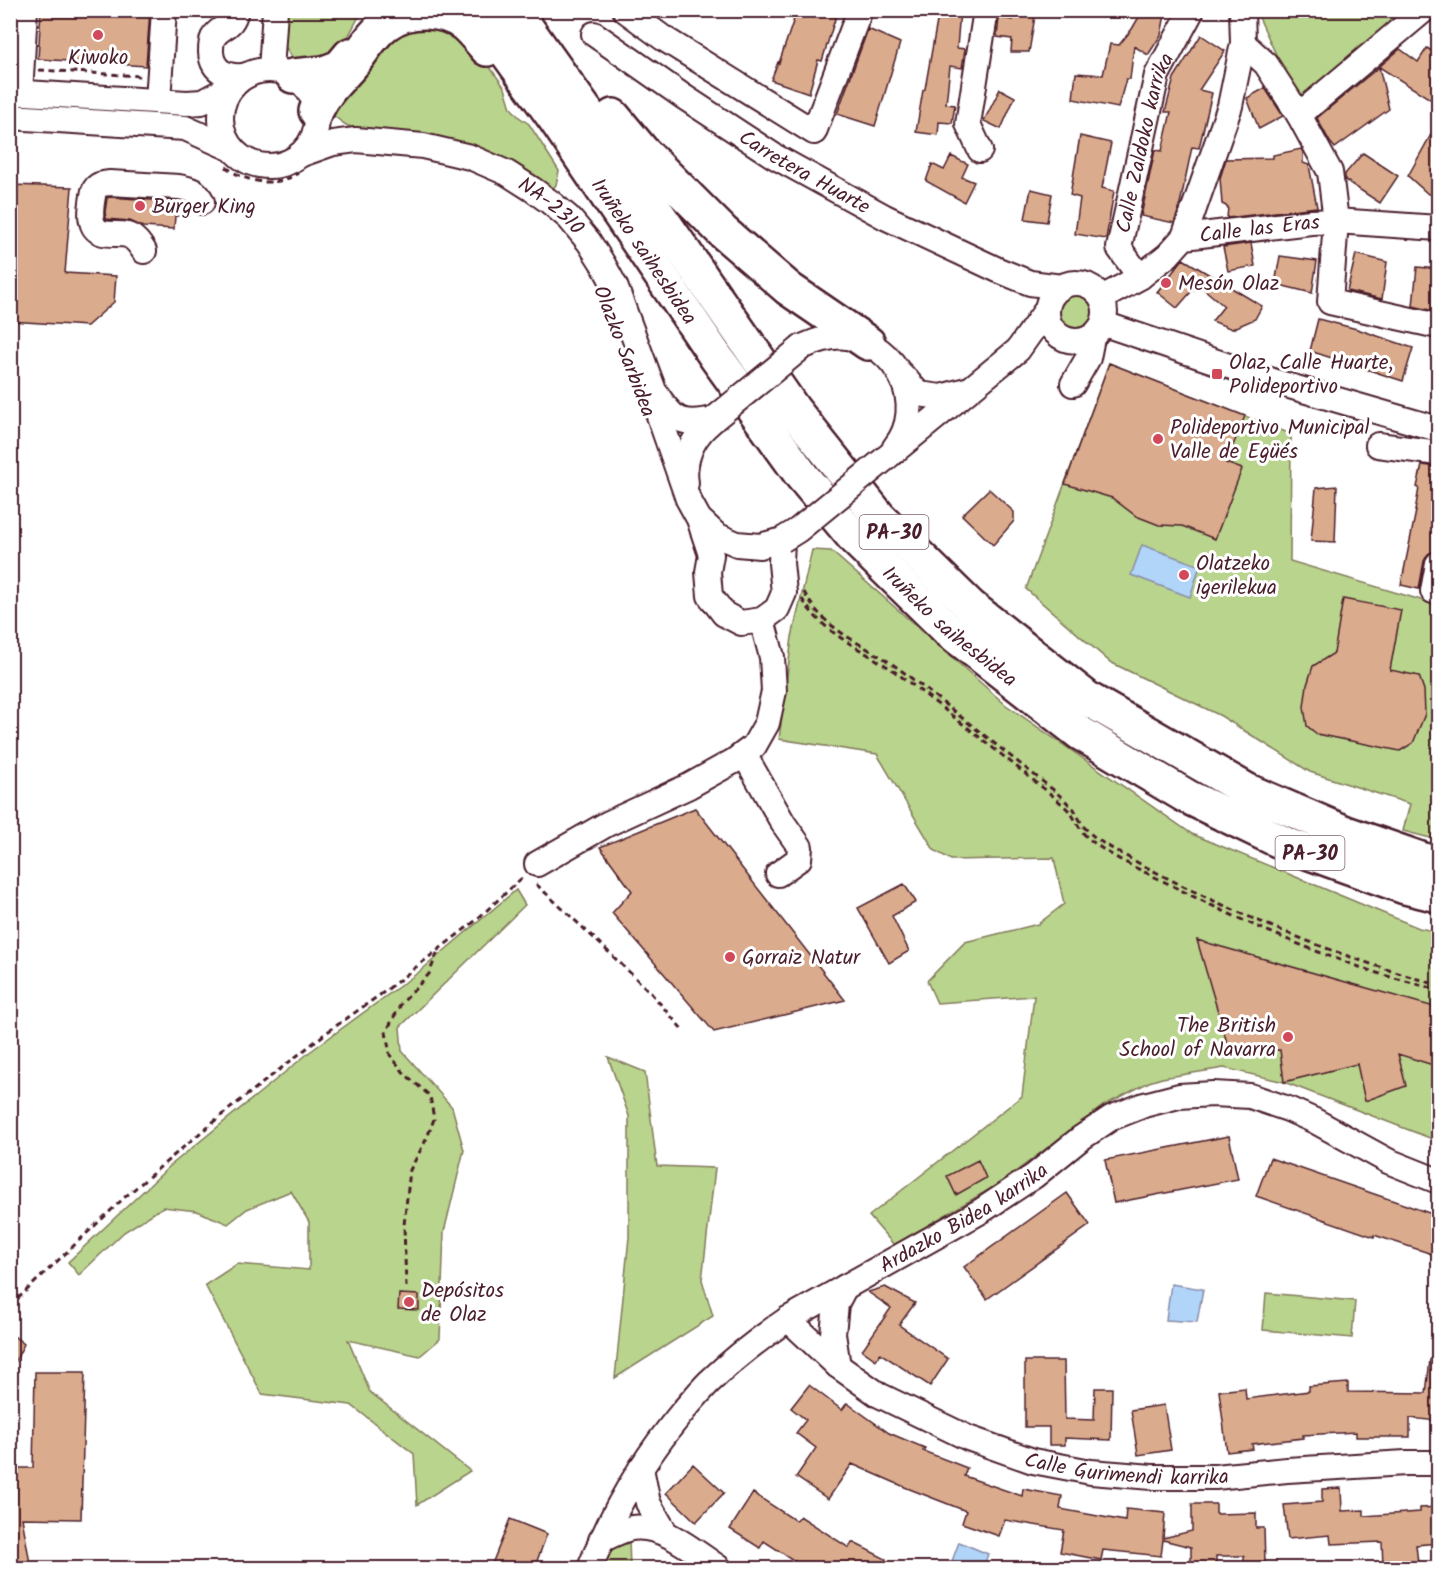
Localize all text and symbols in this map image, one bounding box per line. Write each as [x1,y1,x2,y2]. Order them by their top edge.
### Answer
marker: Kiwoko [91,28,105,42]
place label: Kiwoko [68,42,128,75]
street label: Calle Zaldoko karrika [1108,47,1184,236]
street label: Carretera Huarte [731,122,876,224]
street label: NA-2310 [511,169,592,243]
street label: Iruñeko saihesbidea [581,172,705,332]
place label: Burger King [152,191,256,224]
marker: Burger King [133,199,147,213]
street label: Calle las Eras [1198,207,1320,253]
place label: Mesón Olaz [1178,268,1279,301]
marker: Mesón Olaz [1159,276,1173,290]
street label: Olazko Sarbidea [583,281,664,422]
place label: Olaz, Calle Huarte, Polideportivo [1229,347,1393,404]
marker: Olaz, Calle Huarte, Polideportivo [1210,367,1224,381]
place label: Polideportivo Municipal Valle de Egüés [1170,412,1370,469]
marker: Polideportivo Municipal Valle de Egüés [1151,432,1165,446]
road number: PA-30 [860,515,928,549]
place label: Olatzeko igerilekua [1196,548,1277,605]
street label: Iruñeko saihesbidea [873,559,1024,696]
marker: Olatzeko igerilekua [1177,568,1191,582]
road number: PA-30 [1276,836,1344,870]
place label: Gorraiz Natur [742,942,861,975]
marker: Gorraiz Natur [723,950,737,964]
place label: The British School of Navarra [1119,1010,1276,1067]
marker: The British School of Navarra [1281,1030,1295,1044]
street label: Ardazko Bidea karrika [874,1156,1056,1283]
place label: Depósitos de Olaz [421,1275,504,1332]
marker: Depósitos de Olaz [402,1295,416,1309]
street label: Calle Gurimendi karrika [1019,1444,1230,1495]

